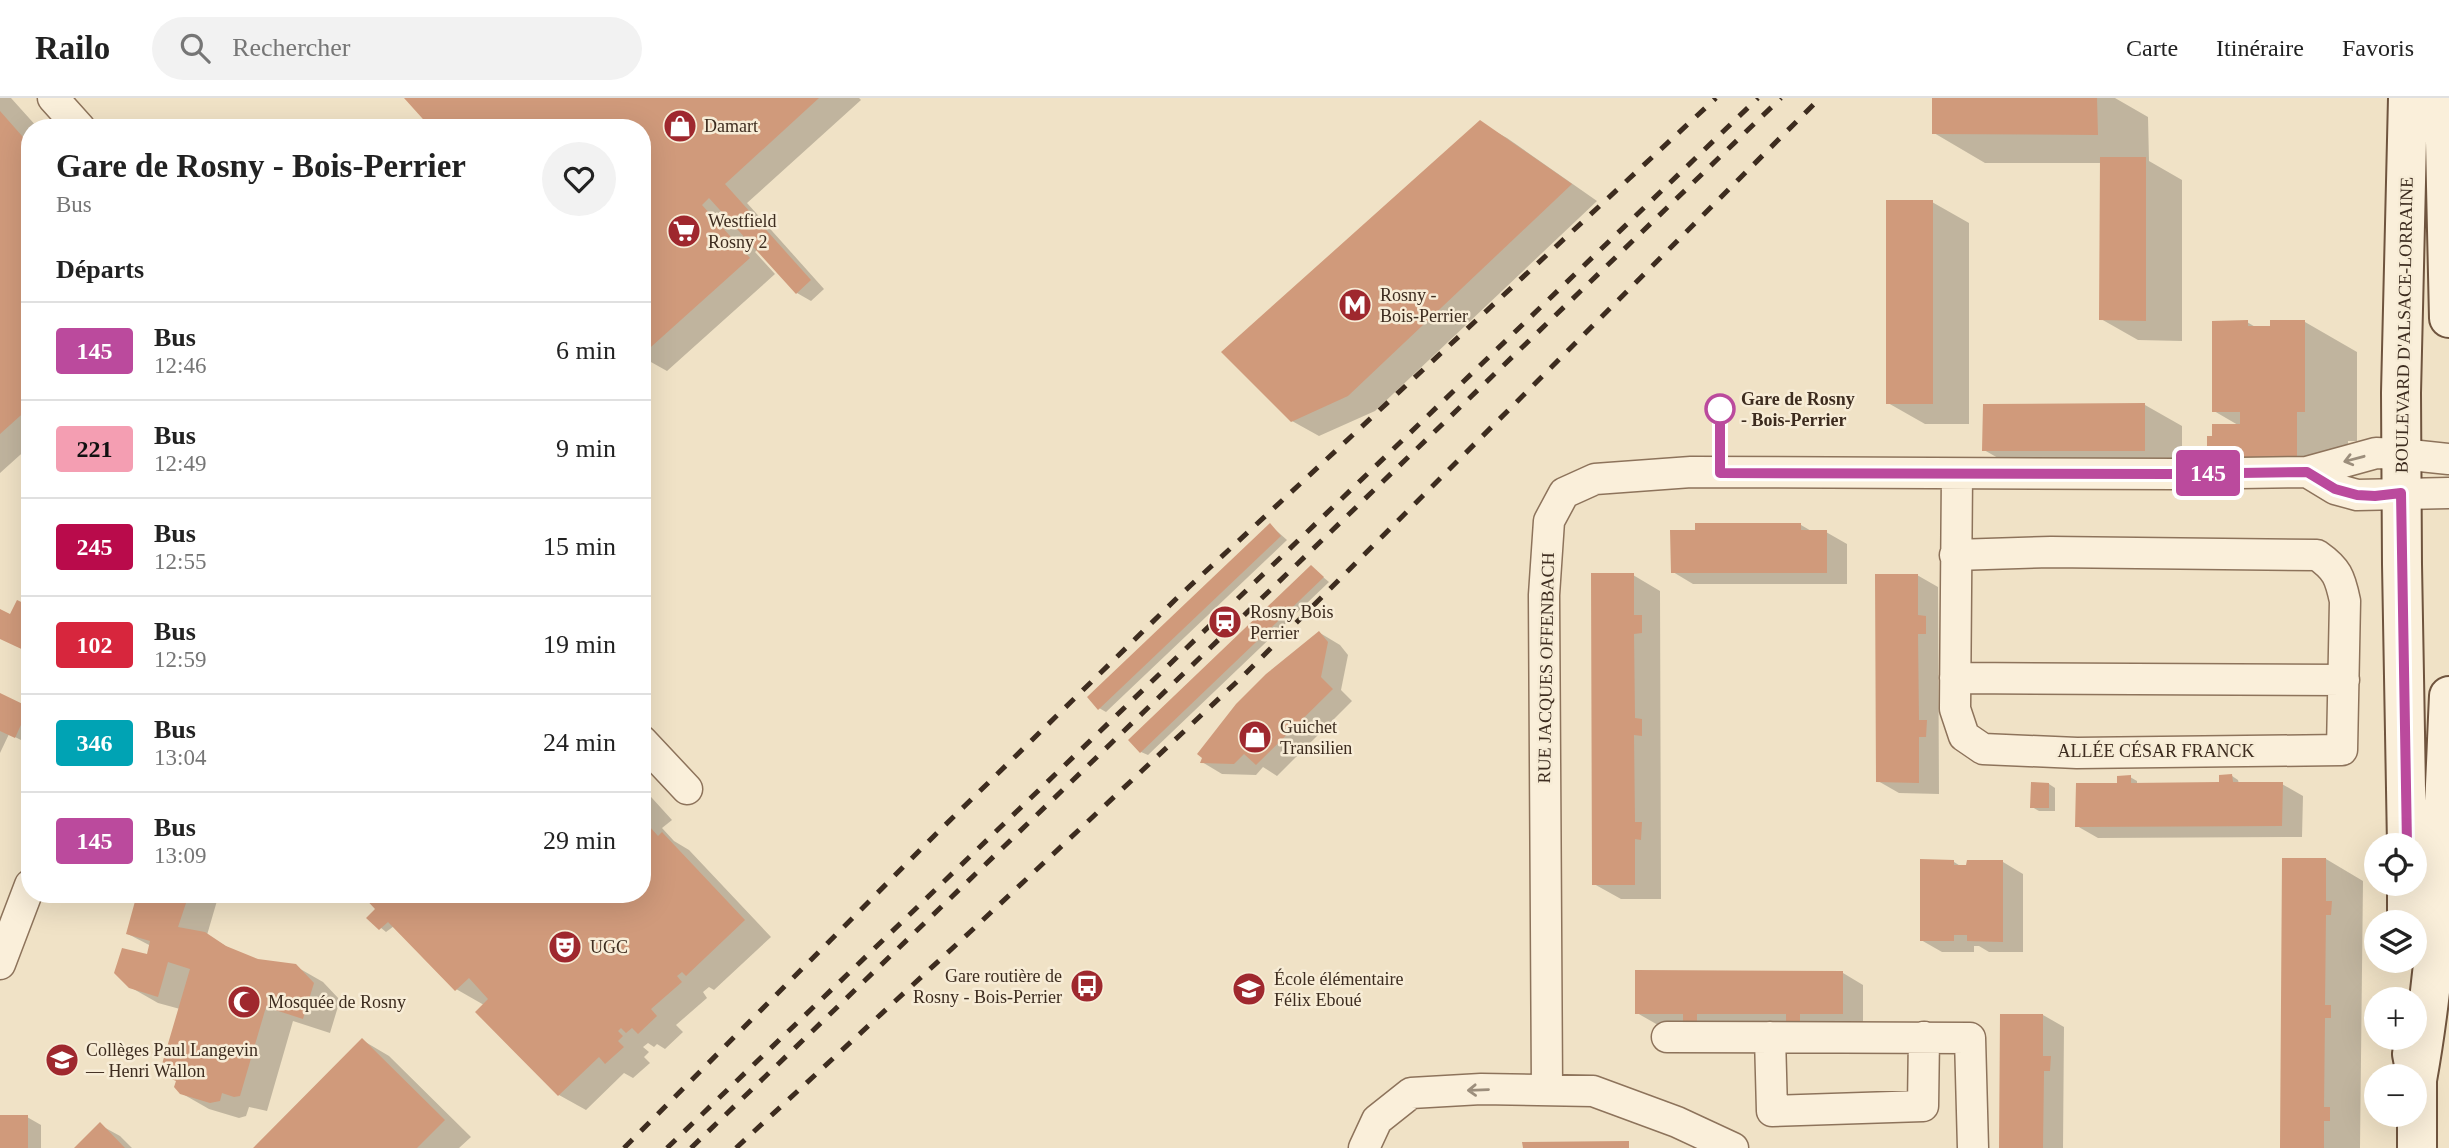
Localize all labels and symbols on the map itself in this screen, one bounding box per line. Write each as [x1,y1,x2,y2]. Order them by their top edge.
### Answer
shop icon: Damart [661,107,699,145]
place label: Damart [704,116,758,136]
street label: BOULEVARD D'ALSACE-LORRAINE [2391,177,2417,473]
place label: Westfield Rosny 2 [708,211,777,252]
supermarket icon: Westfield Rosny 2 [665,212,703,250]
place label: Rosny - Bois-Perrier [1380,285,1468,326]
metro station icon: Rosny - Bois-Perrier [1336,286,1374,324]
place label: Gare de Rosny - Bois-Perrier [1741,389,1855,430]
marker: Gare de Rosny - Bois-Perrier [1705,394,1735,424]
line badge: 145 [2168,450,2248,496]
one-way arrow [2343,453,2365,466]
street label: RUE JACQUES OFFENBACH [1534,552,1558,784]
place label: Rosny Bois Perrier [1250,602,1334,643]
station icon: Rosny Bois Perrier [1206,603,1244,641]
place label: Guichet Transilien [1280,717,1352,758]
shop icon: Guichet Transilien [1236,718,1274,756]
street label: ALLÉE CÉSAR FRANCK [2057,740,2255,761]
theatre icon: UGC [546,928,584,966]
place label: UGC [590,937,628,957]
place label: Gare routière de Rosny - Bois-Perrier [913,966,1062,1007]
bus stop icon: Gare routière de Rosny - Bois-Perrier [1068,967,1106,1005]
place label: École élémentaire Félix Eboué [1274,968,1403,1010]
school or university icon: École élémentaire Félix Eboué [1230,970,1268,1008]
mosque icon: Mosquée de Rosny [225,983,263,1021]
place label: Mosquée de Rosny [268,992,406,1012]
place label: Collèges Paul Langevin — Henri Wallon [85,1040,258,1081]
school or university icon: Collèges Paul Langevin — Henri Wallon [43,1041,81,1079]
one-way arrow [1467,1083,1490,1096]

